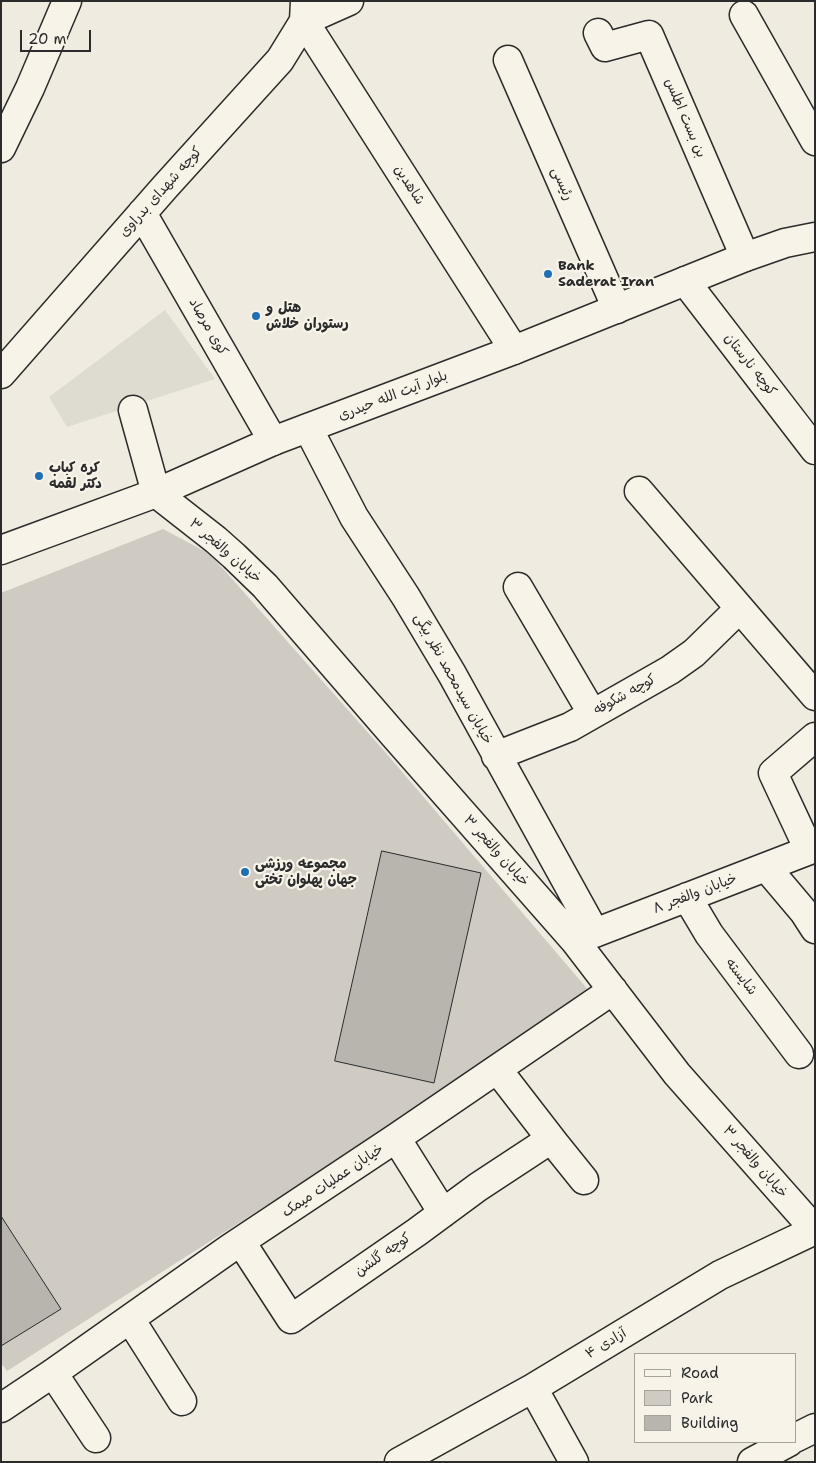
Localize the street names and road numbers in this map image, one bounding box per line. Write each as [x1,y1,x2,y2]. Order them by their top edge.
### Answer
street label: بن بست اطلس [661,76,709,160]
street label: کوچه شهدای بدراوی [116,143,206,241]
street label: شاهدین [390,162,428,208]
street label: رئیسی [547,165,577,203]
street label: کوی مرصاد [185,295,231,359]
street label: کوچه نارستان [720,330,780,400]
street label: بلوار آیت الله حیدری [336,367,450,425]
street label: خیابان والفجر ۳ [185,515,265,587]
street label: خیابان سیدمحمد نظر بیگی [410,611,496,747]
street label: کوچه شکوفه [591,671,659,719]
street label: خیابان والفجر ۳ [460,812,532,890]
street label: خیابان والفجر ۸ [651,870,739,918]
street label: شایسته [722,955,760,999]
street label: خیابان والفجر ۳ [719,1122,791,1202]
street label: خیابان عملیات میمک [279,1141,387,1221]
street label: کوچه گلشن [352,1230,414,1280]
street label: آزادی ۴ [582,1325,630,1363]

